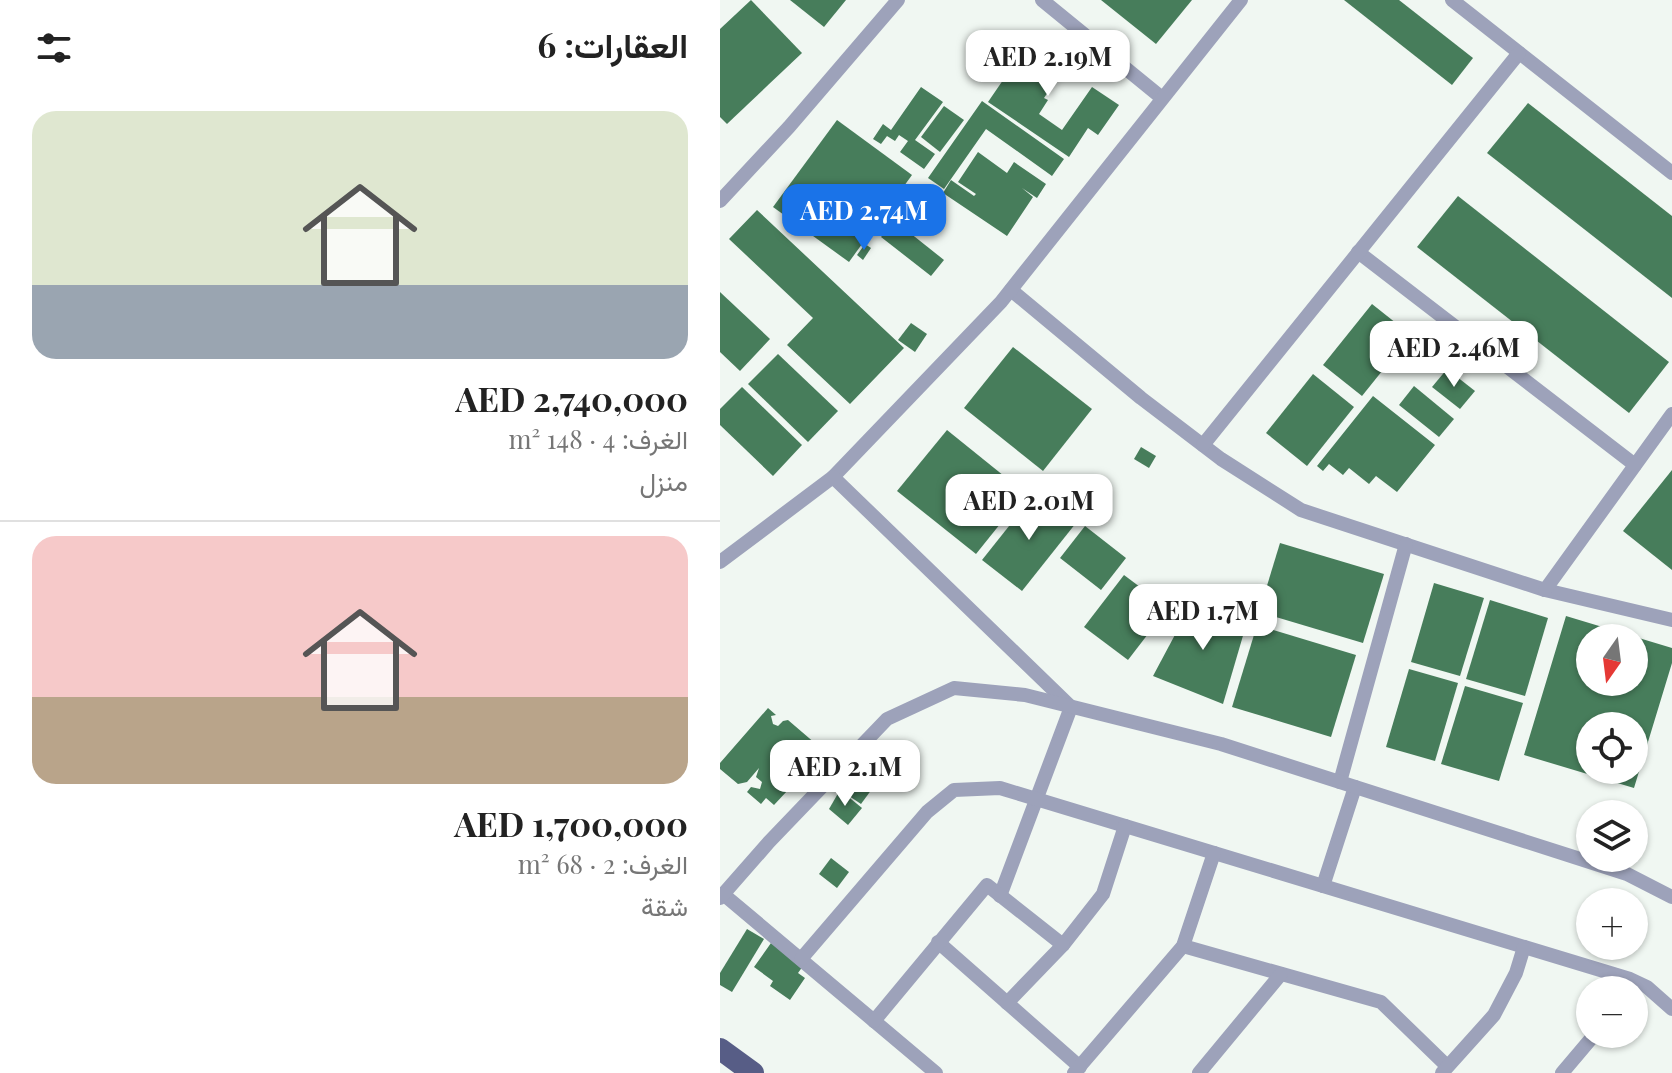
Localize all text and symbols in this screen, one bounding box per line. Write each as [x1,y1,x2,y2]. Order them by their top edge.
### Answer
text: العقارات: 6 [537,21,688,67]
icon: filters [32,26,76,70]
pin: AED 2.19M [956,30,1140,98]
text: AED 2.19M [984,38,1112,73]
icon: home [288,163,432,307]
pin: AED 2.74M [772,184,956,252]
text: AED 2.74M [800,192,928,227]
pin: AED 2.46M [1362,321,1546,389]
text: AED 2.46M [1388,329,1520,364]
text: AED 2,740,000 [456,375,688,421]
text: الغرف: 4 · 148 m² [508,421,688,456]
text: منزل [639,463,688,498]
pin: AED 2.01M [937,474,1121,542]
text: AED 2.01M [964,482,1094,517]
pin: AED 1.7M [1120,584,1286,652]
icon: home [288,588,432,732]
text: AED 1.7M [1147,592,1259,627]
north arrow [1576,624,1648,696]
map controls [1576,624,1648,1048]
button: locate [1576,712,1648,784]
pin: AED 2.1M [762,740,928,808]
text: AED 2.1M [788,748,902,783]
text: AED 1,700,000 [454,800,688,846]
button: layers [1576,800,1648,872]
text: الغرف: 2 · 68 m² [518,846,688,881]
text: شقة [641,888,688,923]
button: + [1576,888,1648,960]
button: − [1576,976,1648,1048]

